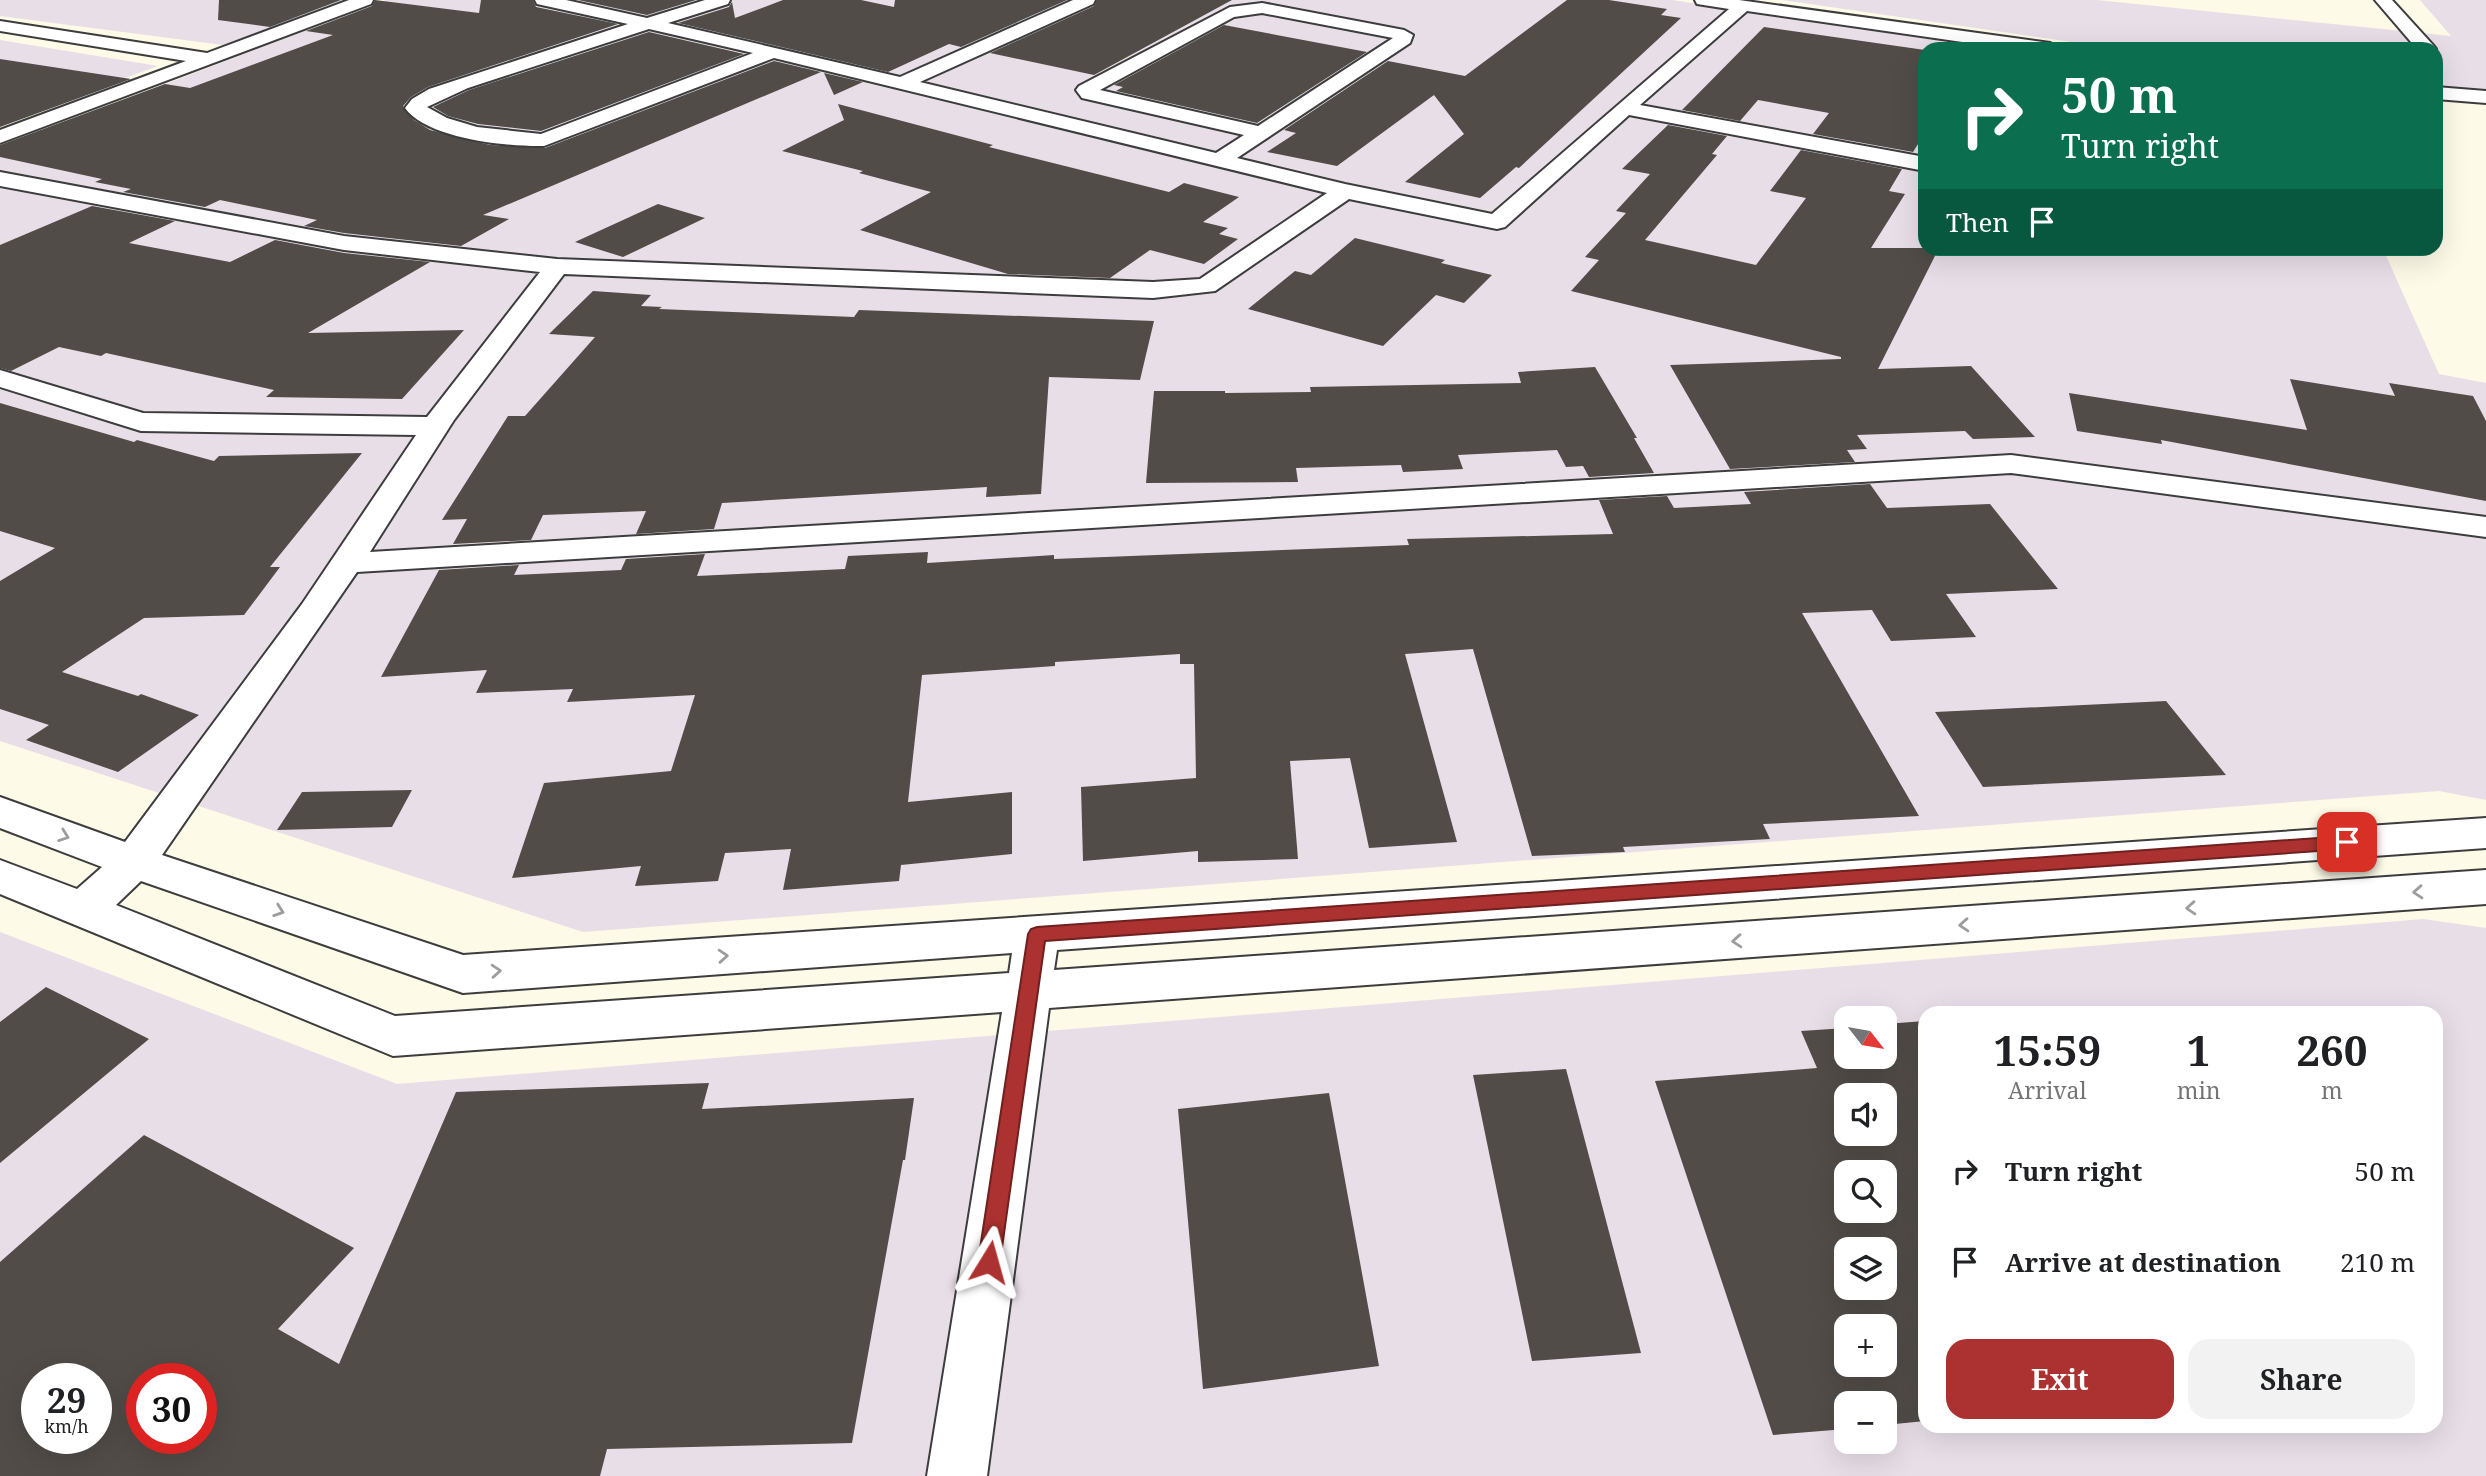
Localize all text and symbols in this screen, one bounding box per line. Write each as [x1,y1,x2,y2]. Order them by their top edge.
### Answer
text: 50 m [2061,61,2177,127]
icon: right [1946,70,2037,161]
text: Turn right [2061,124,2219,167]
icon: arrive [2023,203,2061,241]
text: Then [1946,204,2009,240]
pin [2317,812,2377,872]
icon: arrive [2328,823,2366,861]
one-way arrow [57,828,69,842]
one-way arrow [2412,884,2423,899]
one-way arrow [2185,900,2196,915]
one-way arrow [272,903,284,917]
one-way arrow [1958,917,1969,932]
one-way arrow [1731,933,1742,948]
one-way arrow [718,949,729,964]
one-way arrow [491,964,502,979]
north arrow [1834,1006,1897,1069]
map controls [1834,1006,1897,1454]
text: 15:59 [1994,1021,2101,1078]
text: 1 [2187,1021,2211,1078]
text: 260 [2296,1021,2367,1078]
text: Arrival [2008,1074,2087,1106]
text: min [2177,1074,2221,1106]
text: m [2321,1074,2343,1106]
button: sound [1834,1083,1897,1146]
icon: right [1946,1152,1984,1190]
text: Turn right [2005,1153,2142,1189]
text: 50 m [2355,1153,2415,1189]
button: search [1834,1160,1897,1223]
position arrow [952,1225,1026,1299]
button: layers [1834,1237,1897,1300]
icon: arrive [1946,1243,1984,1281]
text: Arrive at destination [2005,1244,2281,1280]
text: 210 m [2340,1244,2415,1280]
button: + [1834,1314,1897,1377]
button: Exit [1946,1339,2174,1419]
button: Share [2188,1339,2415,1419]
speed limit sign: 30 [126,1363,217,1454]
text: 29 [47,1376,86,1423]
button: − [1834,1391,1897,1454]
text: km/h [44,1414,89,1438]

